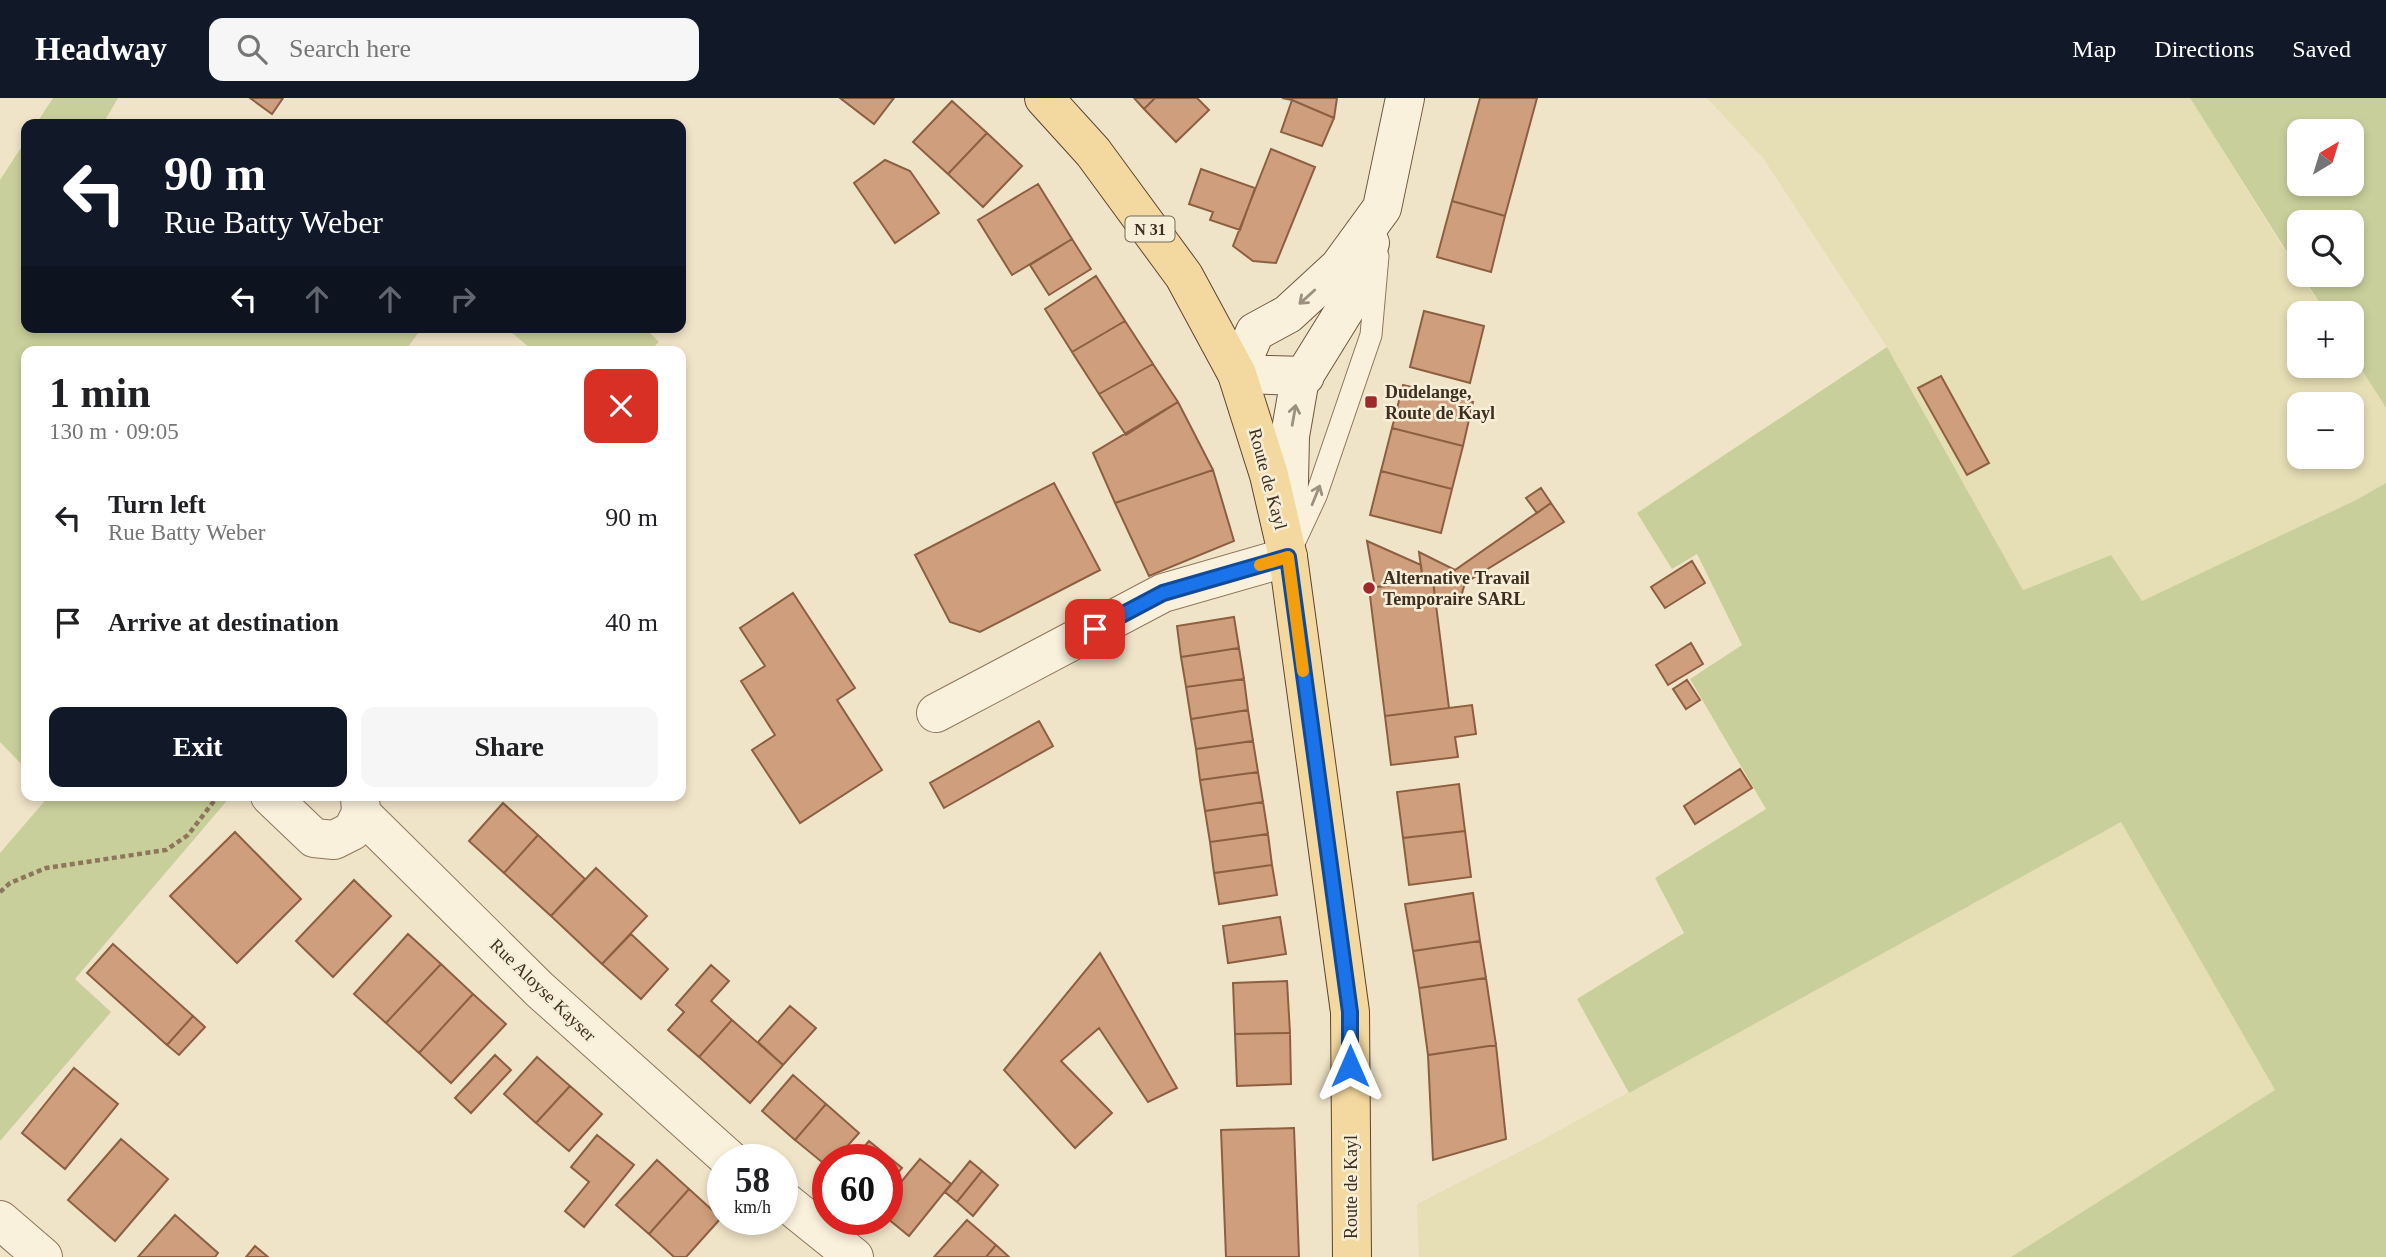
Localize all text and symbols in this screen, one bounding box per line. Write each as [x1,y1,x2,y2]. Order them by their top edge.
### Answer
search box [209,18,699,81]
icon: search [233,30,271,68]
text: Headway [35,31,167,67]
text: Search here [289,34,411,63]
text: Map [2072,36,2116,62]
text: Directions [2154,36,2254,62]
text: Saved [2292,36,2351,62]
north arrow [2287,119,2364,196]
map controls [2287,119,2364,469]
text: 90 m [164,146,266,201]
icon: left [49,147,140,238]
text: Rue Batty Weber [164,204,383,240]
button: search [2287,210,2364,287]
road number: N 31 [1126,217,1174,242]
icon: left [225,280,263,318]
icon: ahead [298,280,336,318]
icon: ahead [371,280,409,318]
icon: right [444,280,482,318]
one-way arrow [1299,288,1316,305]
button: + [2287,301,2364,378]
button: close [584,369,658,443]
text: 1 min [49,370,151,416]
place label: Dudelange, Route de Kayl [1385,382,1495,423]
button: − [2287,392,2364,469]
marker: Dudelange, Route de Kayl [1363,394,1379,410]
one-way arrow [1288,405,1301,427]
text: 130 m · 09:05 [49,419,179,444]
street label: Route de Kayl [1245,426,1291,532]
one-way arrow [1310,484,1323,506]
text: Turn left [108,490,206,519]
icon: left [49,499,87,537]
text: 90 m [605,503,658,532]
text: Rue Batty Weber [108,520,265,545]
place label: Alternative Travail Temporaire SARL [1383,568,1530,609]
marker: Alternative Travail Temporaire SARL [1361,580,1377,596]
pin [1065,599,1125,659]
icon: arrive [49,604,87,642]
text: Arrive at destination [108,608,339,637]
text: 40 m [605,608,658,637]
icon: arrive [1076,610,1114,648]
button: Exit [49,707,347,787]
button: Share [361,707,658,787]
street label: Rue Aloyse Kayser [486,935,600,1045]
position arrow [1313,1029,1387,1103]
street label: Route de Kayl [1341,1135,1361,1239]
speed limit sign: 60 [812,1144,903,1235]
text: 58 [735,1161,770,1200]
text: km/h [734,1197,771,1217]

